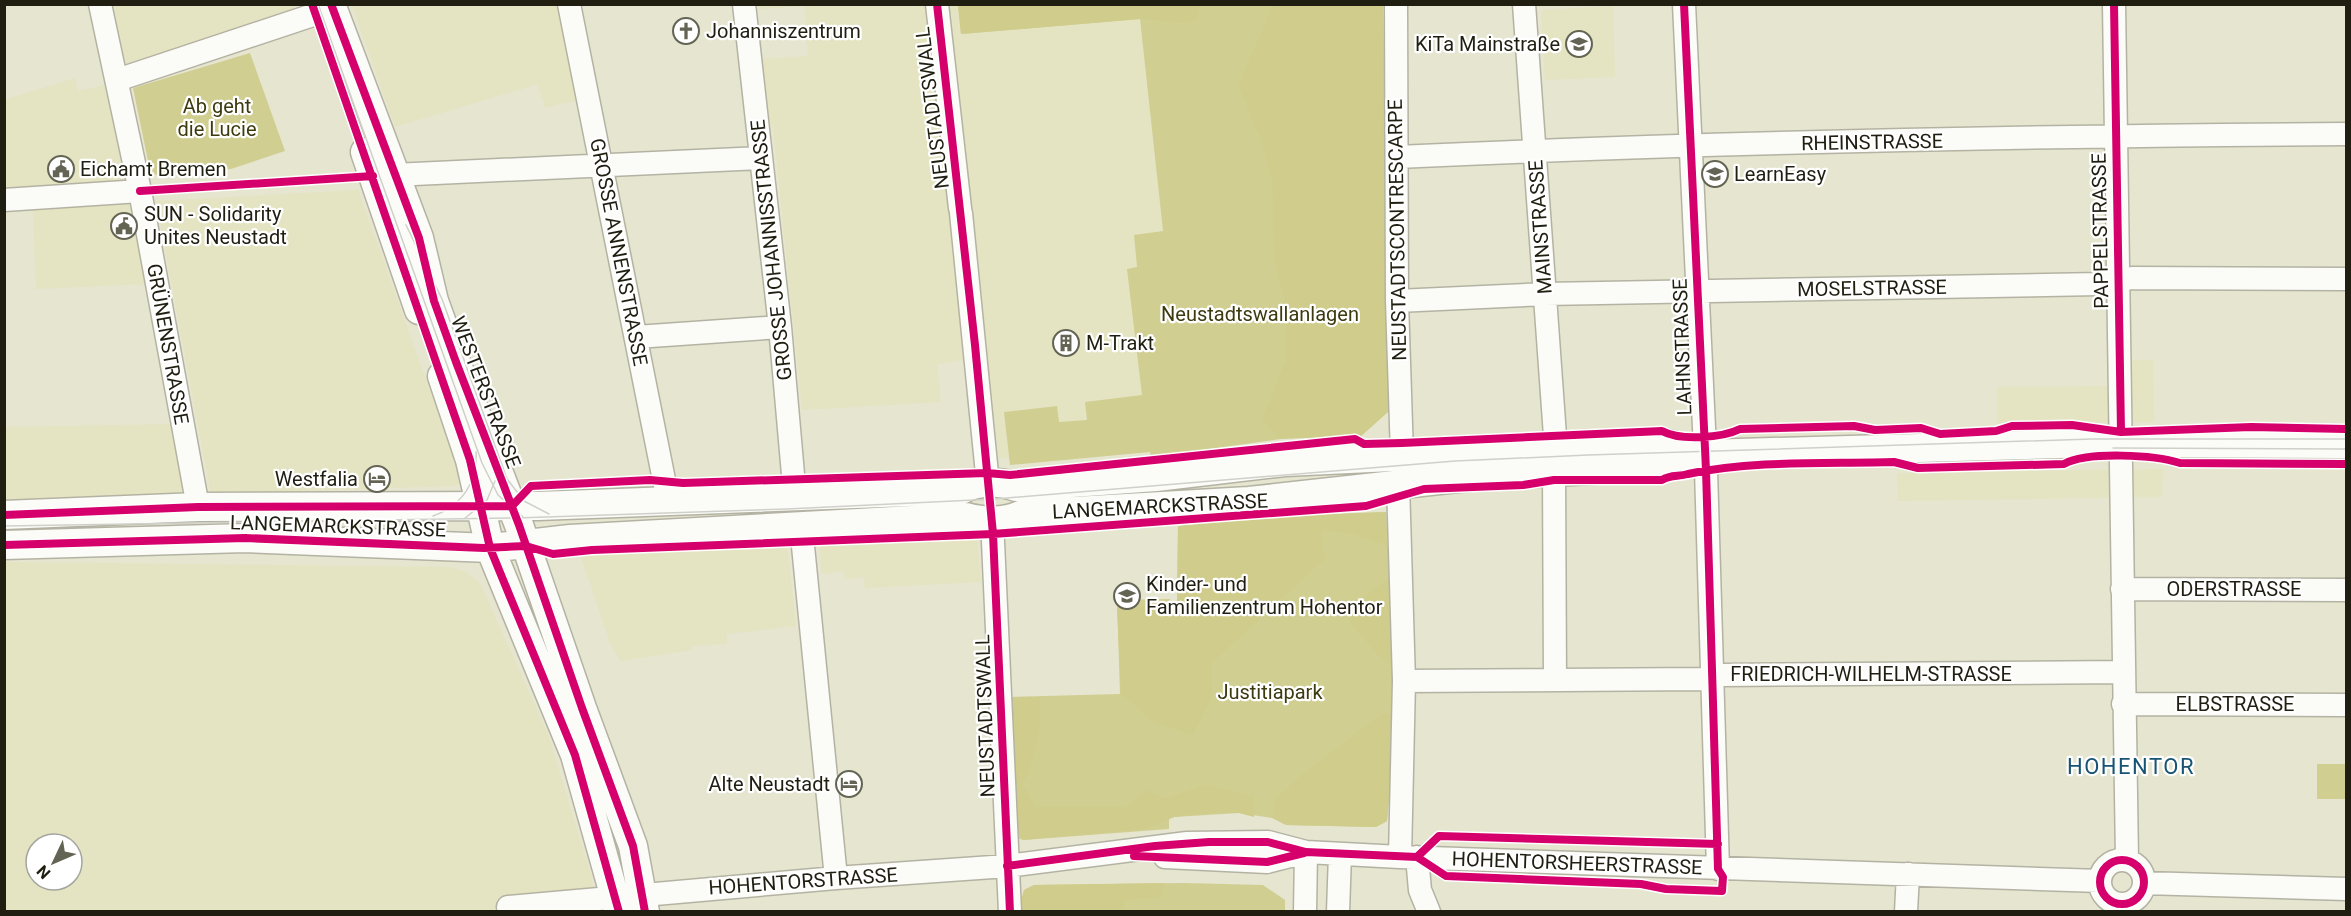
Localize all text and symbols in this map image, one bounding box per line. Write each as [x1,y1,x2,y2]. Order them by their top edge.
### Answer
church icon: Johanniszentrum [671,16,701,46]
place label: Johanniszentrum [706,19,861,43]
street label: NEUSTADTSWALL [910,25,954,190]
school or university icon: KiTa Mainstraße [1564,29,1594,59]
place label: KiTa Mainstraße [1415,32,1560,56]
park label: Ab geht die Lucie [177,94,257,141]
street label: NEUSTADTSCONTRESCARPE [1383,99,1411,361]
street label: GROSSE JOHANNISSTRASSE [745,118,797,382]
street label: RHEINSTRASSE [1801,129,1943,155]
street label: GROSSE ANNENSTRASSE [585,136,653,368]
street label: PAPPELSTRASSE [2087,153,2113,309]
public building icon: Eichamt Bremen [46,154,76,184]
place label: Eichamt Bremen [80,157,226,181]
street label: MAINSTRASSE [1523,159,1557,295]
school or university icon: LearnEasy [1700,159,1730,189]
place label: LearnEasy [1734,162,1827,186]
place label: SUN - Solidarity Unites Neustadt [144,202,287,249]
public building icon: SUN - Solidarity Unites Neustadt [109,211,139,241]
street label: GRÜNENSTRASSE [142,262,194,426]
street label: MOSELSTRASSE [1797,275,1947,301]
street label: LAHNSTRASSE [1668,278,1696,416]
park label: Neustadtswallanlagen [1161,302,1359,326]
street label: WESTERSTRASSE [446,313,526,471]
building icon: M-Trakt [1051,328,1081,358]
place label: M-Trakt [1086,331,1154,355]
hotel icon: Westfalia [362,464,392,494]
place label: Westfalia [275,467,358,491]
street label: LANGEMARCKSTRASSE [1051,488,1269,524]
street label: LANGEMARCKSTRASSE [230,510,446,542]
place label: Kinder- und Familienzentrum Hohentor [1146,572,1383,619]
street label: ODERSTRASSE [2167,577,2301,601]
school or university icon: Kinder- und Familienzentrum Hohentor [1112,581,1142,611]
street label: NEUSTADTSWALL [970,634,1000,798]
street label: FRIEDRICH-WILHELM-STRASSE [1730,662,2012,686]
park label: Justitiapark [1217,680,1323,704]
street label: ELBSTRASSE [2176,692,2294,716]
district label: HOHENTOR [2067,754,2195,779]
hotel icon: Alte Neustadt [834,769,864,799]
place label: Alte Neustadt [709,772,830,796]
north arrow [24,832,84,892]
street label: HOHENTORSHEERSTRASSE [1451,847,1703,879]
text: N [33,861,54,883]
street label: HOHENTORSTRASSE [708,862,898,900]

